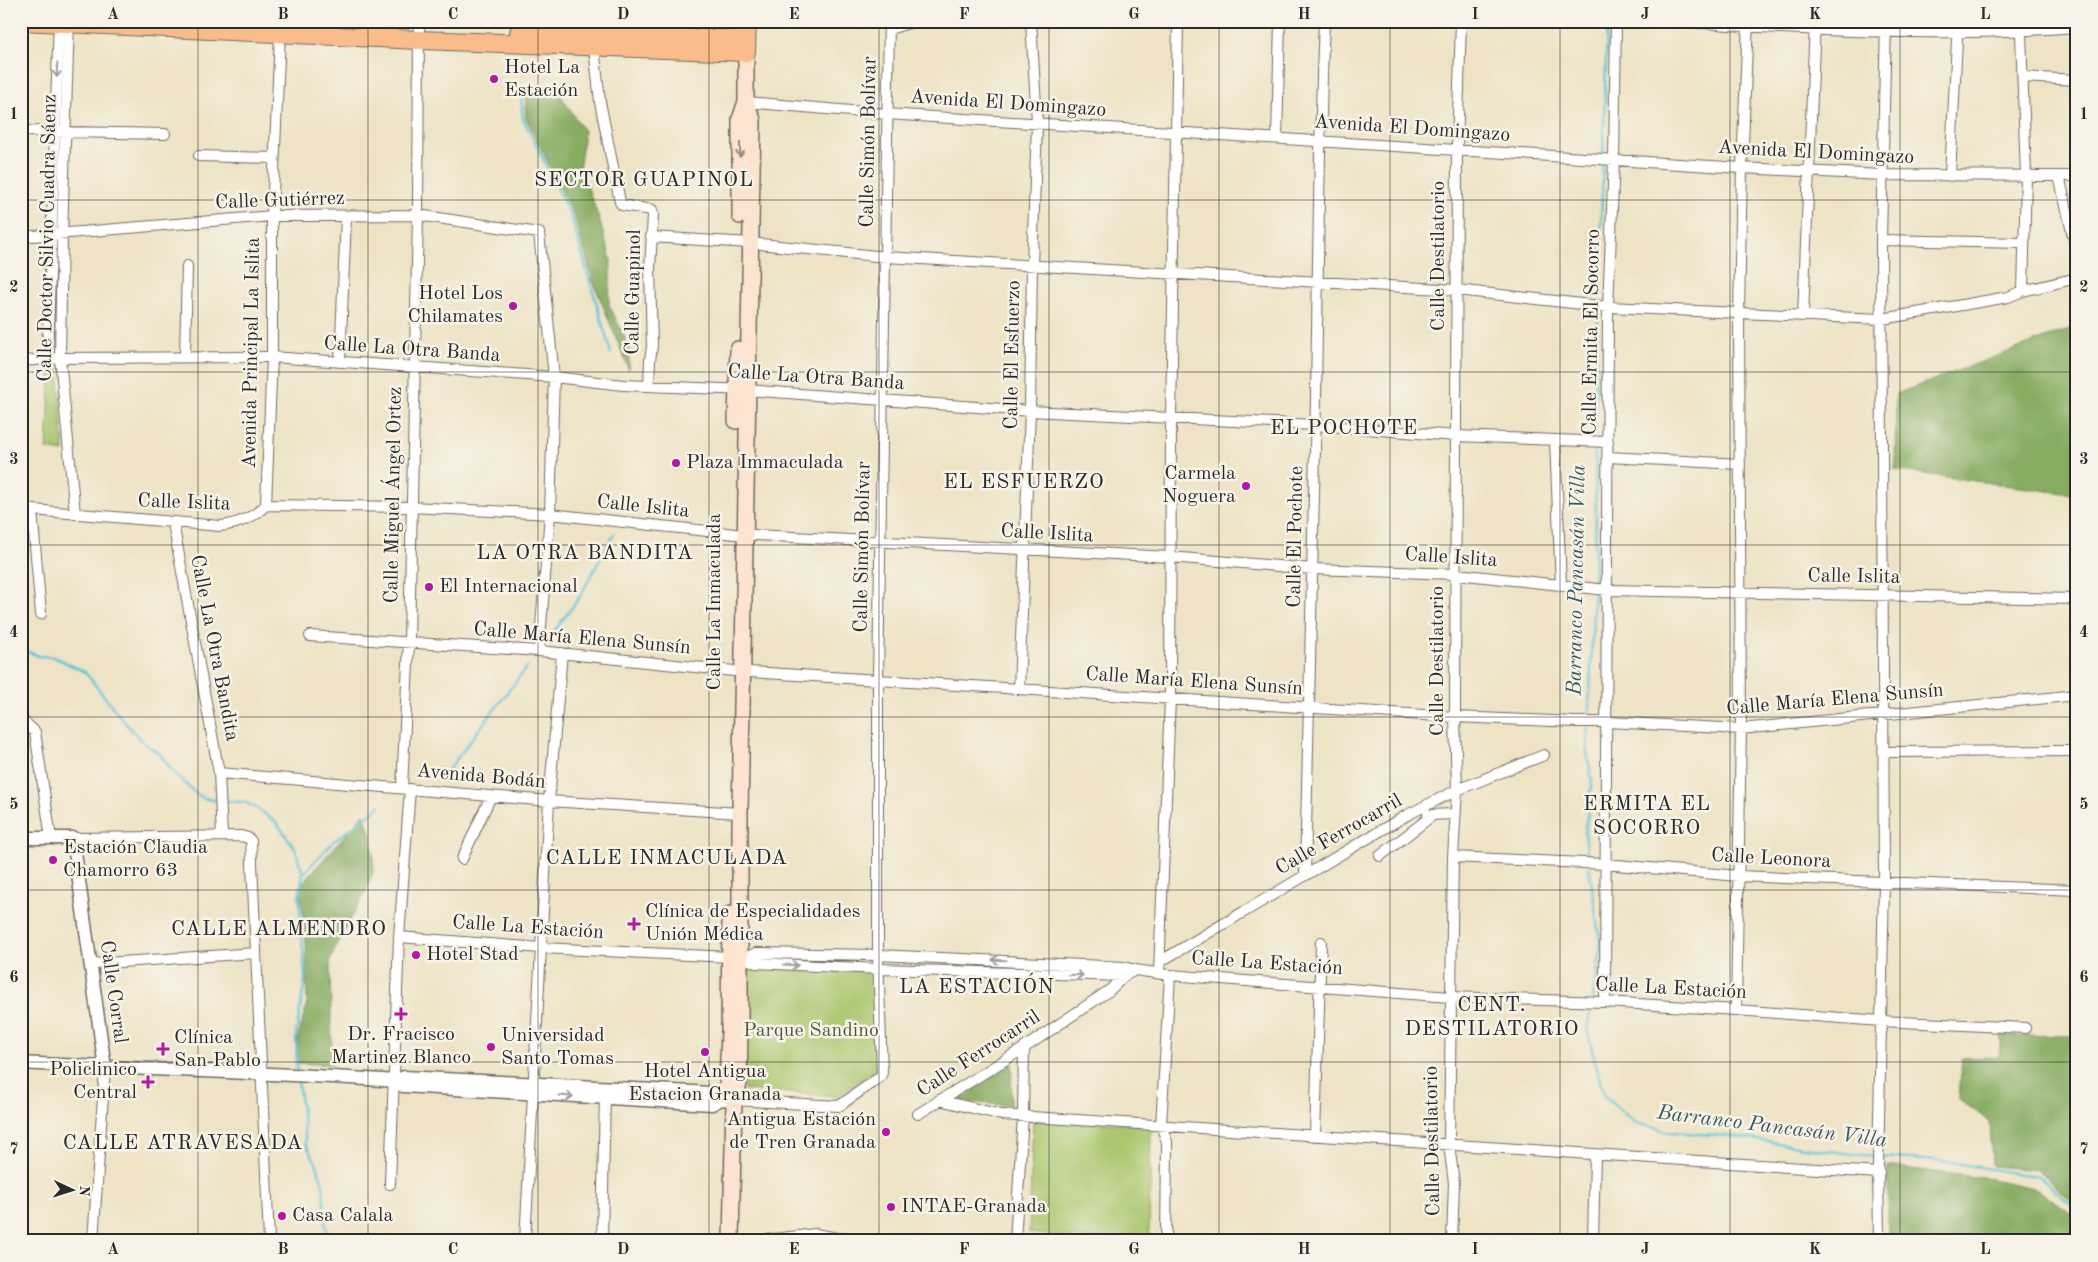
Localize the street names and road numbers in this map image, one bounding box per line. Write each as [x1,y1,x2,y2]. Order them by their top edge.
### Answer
street label: Calle Simón Bolívar [858,56,880,228]
street label: Avenida El Domingazo [909,87,1107,121]
street label: Calle Doctor Silvio Cuadra Sáenz [35,94,61,382]
street label: Avenida El Domingazo [1313,112,1511,146]
street label: Avenida El Domingazo [1717,138,1915,168]
street label: Calle Destilatorio [1429,181,1449,331]
street label: Calle Gutiérrez [215,189,345,213]
street label: Calle Ermita El Socorro [1580,228,1604,436]
street label: Calle Guapinol [623,229,645,355]
street label: Avenida Principal La Islita [240,237,264,469]
street label: Calle El Esfuerzo [1002,280,1024,430]
street label: Calle La Otra Banda [323,334,501,366]
street label: Calle La Otra Banda [727,362,905,394]
street label: Calle Miguel Ángel Ortez [379,386,406,604]
street label: Calle Simón Bolívar [852,461,874,633]
street label: Calle El Pochote [1285,466,1307,608]
street label: Calle Islita [137,491,231,515]
street label: Calle Islita [596,492,690,522]
street label: Calle La Inmaculada [705,513,725,691]
street label: Calle Islita [1000,522,1094,546]
street label: Calle Islita [1404,545,1498,571]
street label: Calle La Otra Bandita [186,553,242,743]
street label: Calle Islita [1807,566,1901,588]
street label: Calle Destilatorio [1428,586,1448,736]
street label: Calle María Elena Sunsín [473,620,692,658]
street label: Calle María Elena Sunsín [1085,664,1304,700]
street label: Calle María Elena Sunsín [1726,681,1945,719]
street label: Avenida Bodán [415,761,547,793]
street label: Calle Ferrocarril [1272,791,1406,879]
street label: Calle Leonora [1710,846,1832,872]
street label: Calle La Estación [452,913,605,943]
street label: Calle Corral [96,939,130,1045]
street label: Calle La Estación [1191,949,1344,979]
street label: Calle La Estación [1595,975,1748,1003]
street label: Calle Ferrocarril [914,1007,1044,1101]
street label: Calle Destilatorio [1422,1066,1444,1216]

